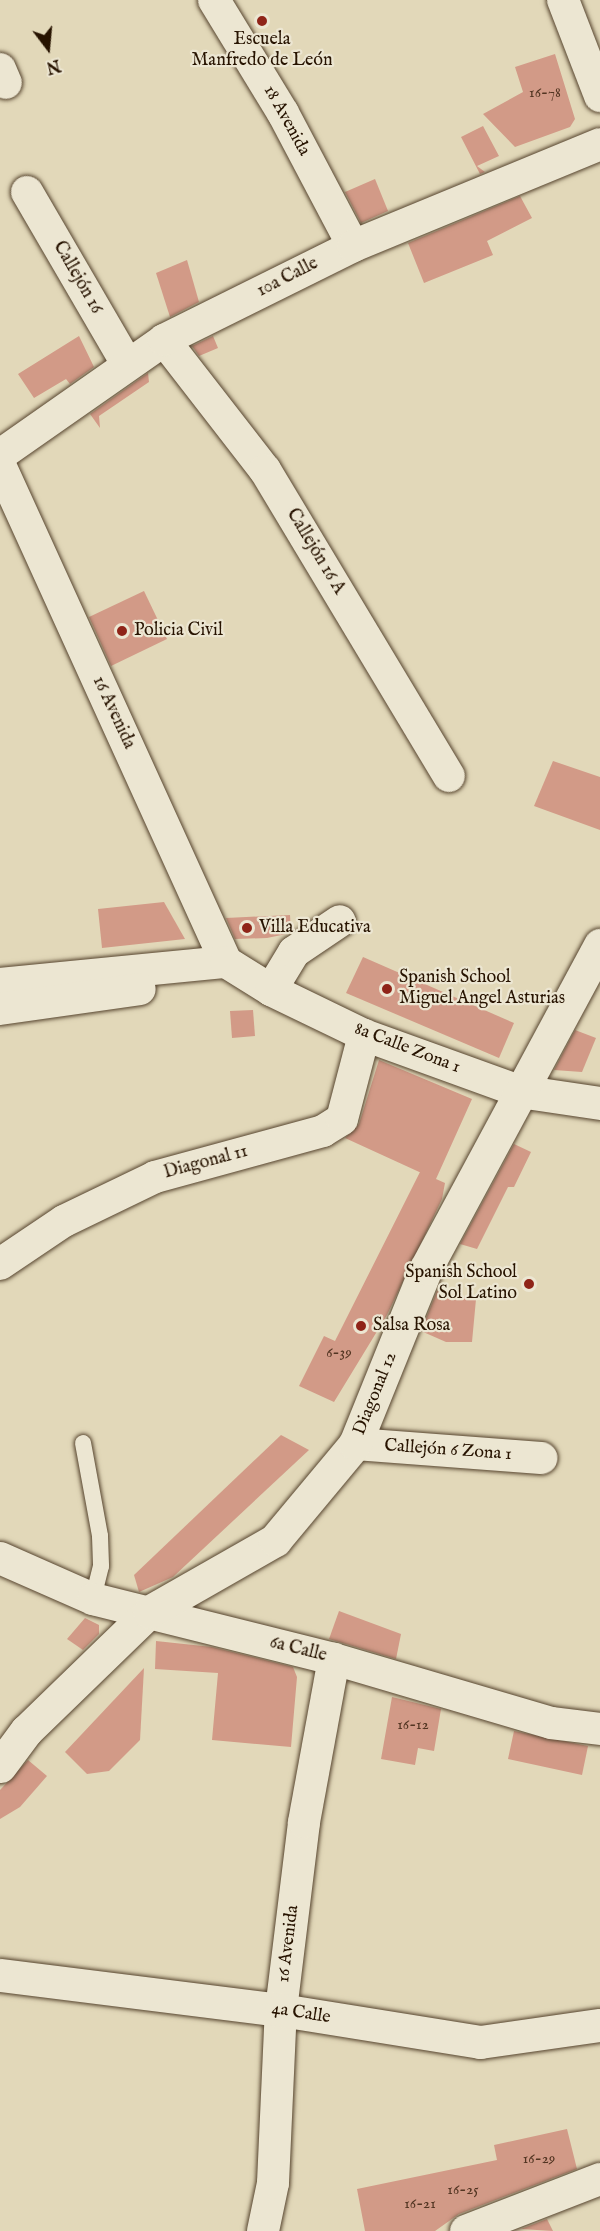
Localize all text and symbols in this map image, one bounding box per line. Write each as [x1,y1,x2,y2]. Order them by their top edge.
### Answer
marker: Escuela Manfredo de León [255,14,269,28]
north arrow [18,18,78,78]
place label: Escuela Manfredo de León [191,30,333,72]
text: N [44,54,62,77]
street label: 18 Avenida [258,82,314,160]
house number: 16-78 [529,84,561,102]
street label: Callejón 16 [48,238,106,318]
street label: 10a Calle [254,253,322,303]
street label: Callejón 16 A [281,505,349,599]
place label: Policia Civil [134,620,223,642]
marker: Policia Civil [115,624,129,638]
street label: 16 Avenida [87,673,139,753]
place label: Villa Educativa [259,917,371,939]
marker: Villa Educativa [240,921,254,935]
place label: Spanish School Miguel Angel Asturias [399,968,565,1010]
marker: Spanish School Miguel Angel Asturias [380,982,394,996]
street label: 8a Calle Zona 1 [351,1019,463,1079]
street label: Diagonal 11 [162,1141,250,1185]
place label: Spanish School Sol Latino [405,1263,517,1306]
marker: Spanish School Sol Latino [522,1277,536,1291]
place label: Salsa Rosa [373,1315,450,1337]
marker: Salsa Rosa [354,1319,368,1333]
house number: 6-39 [326,1344,352,1362]
street label: Diagonal 12 [350,1349,402,1439]
street label: Callejón 6 Zona 1 [383,1436,513,1466]
street label: 6a Calle [267,1633,329,1667]
house number: 16-12 [397,1716,429,1734]
street label: 16 Avenida [274,1904,304,1984]
street label: 4a Calle [270,1999,332,2029]
house number: 16-29 [523,2150,555,2168]
house number: 16-25 [447,2181,479,2199]
house number: 16-21 [404,2195,436,2213]

